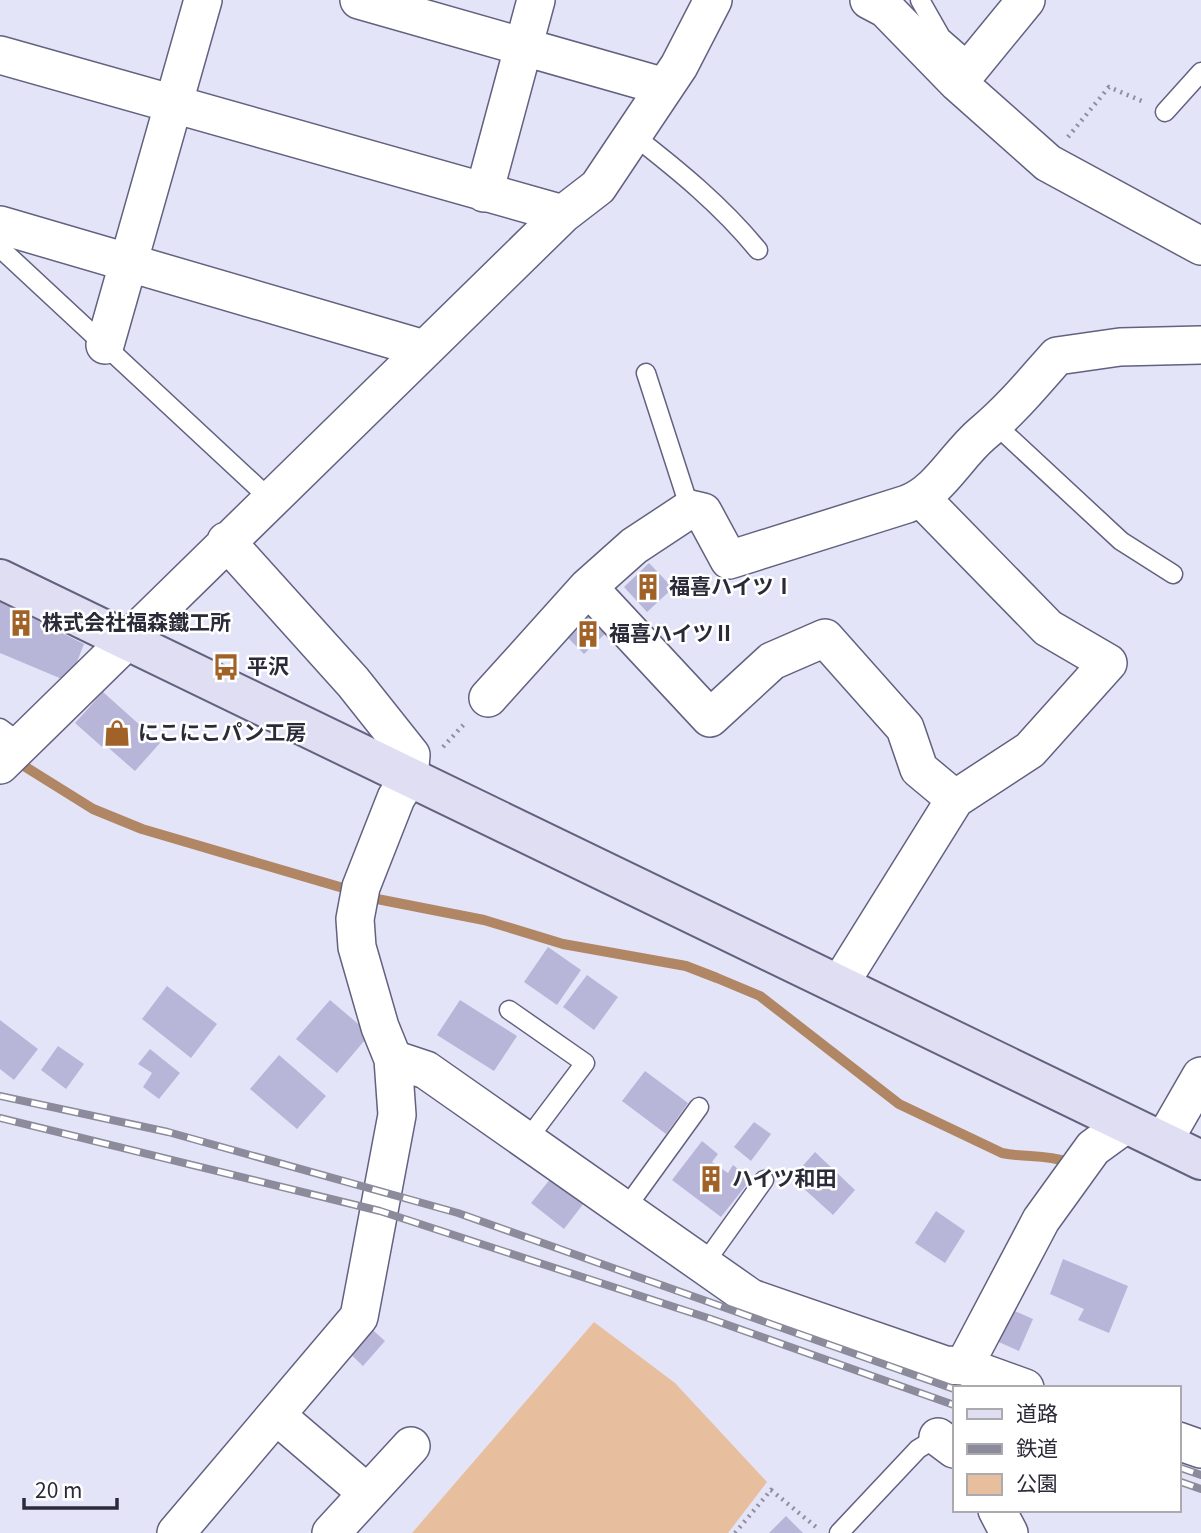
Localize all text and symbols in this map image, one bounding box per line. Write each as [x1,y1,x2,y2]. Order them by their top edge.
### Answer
place label: 福喜ハイツⅠ [669,570,795,600]
building icon: 福喜ハイツⅠ [633,572,663,602]
place label: 株式会社福森鐵工所 [42,606,231,636]
building icon: 株式会社福森鐵工所 [6,608,36,638]
place label: 福喜ハイツⅡ [609,617,735,647]
building icon: 福喜ハイツⅡ [573,619,603,649]
place label: 平沢 [247,650,289,680]
bus stop icon: 平沢 [211,652,241,682]
place label: にこにこパン工房 [138,716,306,746]
shop icon: にこにこパン工房 [102,718,132,748]
place label: ハイツ和田 [732,1162,837,1192]
building icon: ハイツ和田 [696,1164,726,1194]
legend [953,1386,1180,1512]
text: 道路 [1016,1397,1058,1427]
text: 鉄道 [1016,1432,1058,1462]
scale bar [24,1466,117,1510]
text: 公園 [1016,1467,1058,1497]
text: 20 m [35,1474,82,1504]

